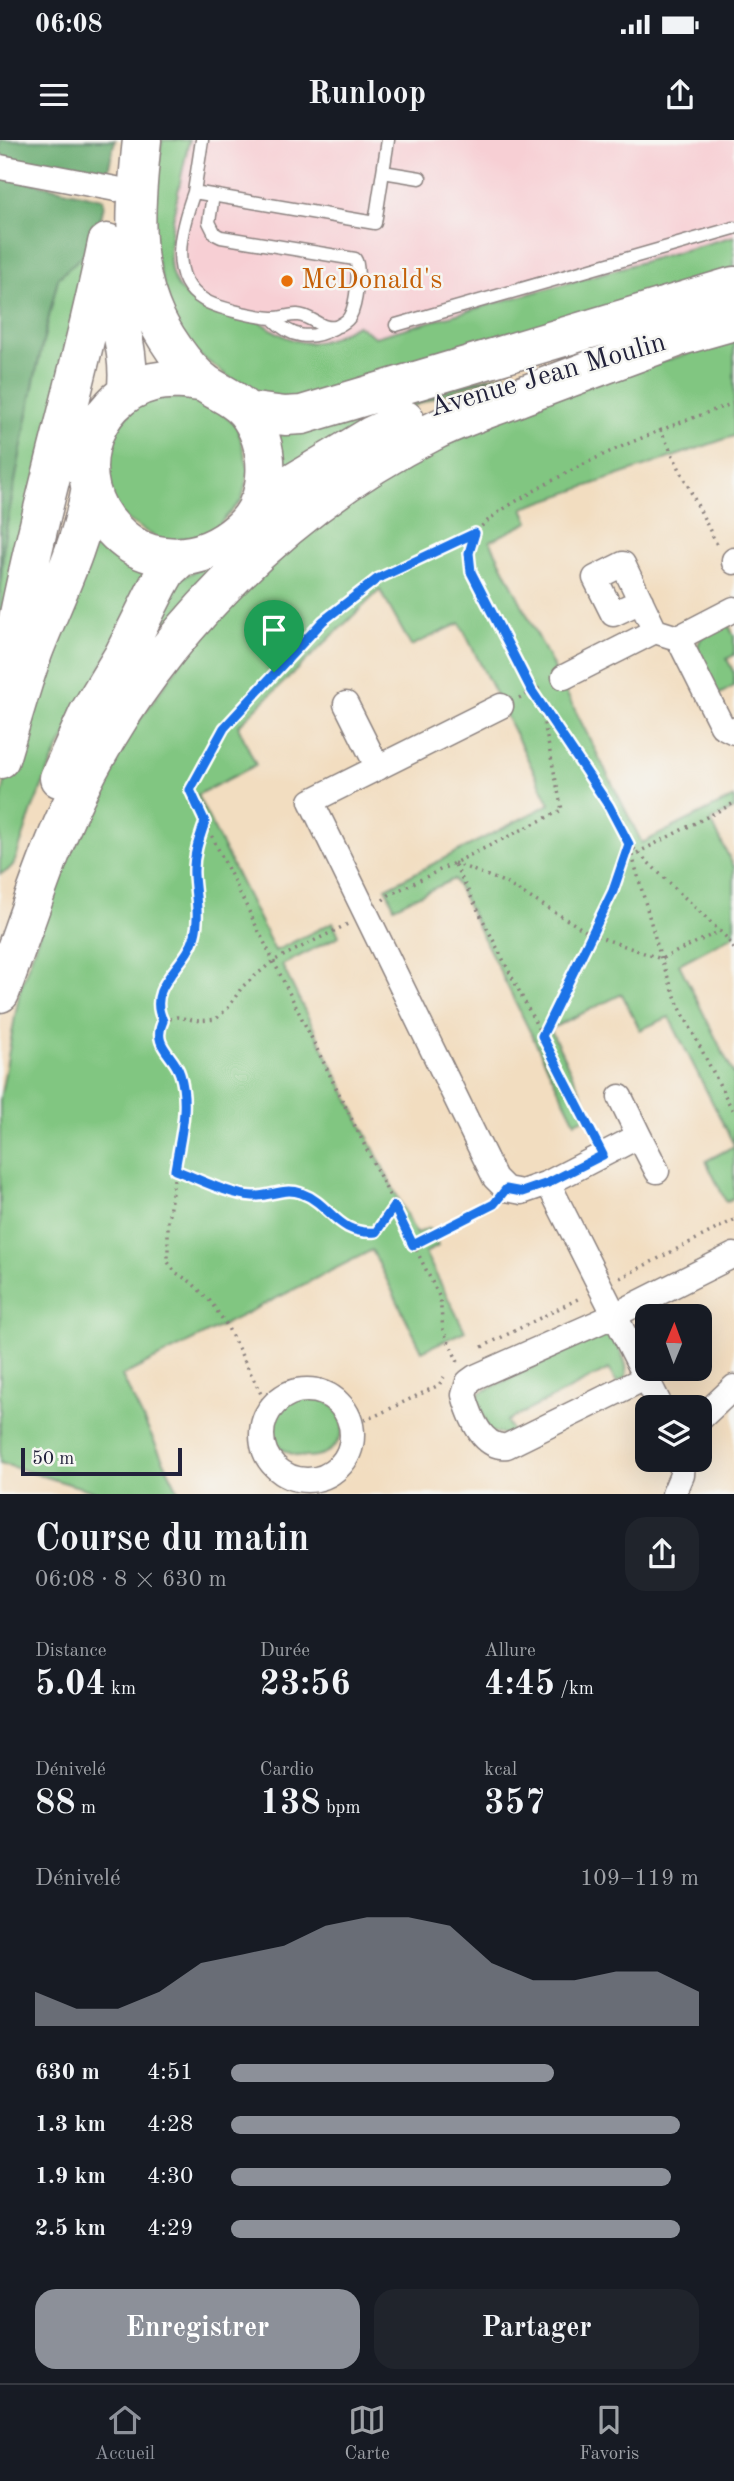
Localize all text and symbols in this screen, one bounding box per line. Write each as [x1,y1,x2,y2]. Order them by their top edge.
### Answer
text: 06:08 [35,12,103,38]
icon: menu [35,76,73,114]
icon: share [661,76,699,114]
text: Runloop [308,79,426,111]
place label: McDonald's [301,267,442,295]
marker: McDonald's [279,273,295,289]
street label: Avenue Jean Moulin [427,329,669,423]
pin [244,600,304,672]
icon: arrive [255,611,293,649]
north arrow [635,1304,712,1381]
map controls [635,1304,712,1472]
button: layers [635,1395,712,1472]
scale bar [21,1445,182,1477]
text: 50 m [32,1450,74,1469]
button: share [625,1517,699,1591]
text: Course du matin [35,1521,309,1559]
text: 06:08 · 8 × 630 m [35,1568,227,1591]
text: Distance [35,1642,107,1661]
text: Durée [260,1642,310,1661]
text: Allure [484,1642,536,1661]
text: 5.04 [35,1667,106,1702]
text: 23:56 [260,1667,351,1702]
text: 4:45 [484,1667,555,1702]
text: km [106,1680,136,1699]
text: /km [555,1680,594,1699]
text: Dénivelé [35,1761,106,1780]
text: Cardio [260,1761,314,1780]
text: kcal [484,1761,517,1780]
text: 88 [35,1786,76,1821]
text: 138 [260,1786,321,1821]
text: 357 [484,1786,545,1821]
text: m [76,1799,96,1818]
text: bpm [321,1799,361,1818]
text: Dénivelé [35,1867,121,1890]
text: 109–119 m [580,1867,699,1890]
text: 630 m [35,2061,100,2084]
text: 4:51 [147,2061,193,2084]
text: 1.3 km [35,2113,106,2136]
text: 4:28 [147,2113,193,2136]
text: 1.9 km [35,2165,106,2188]
text: 4:30 [147,2165,193,2188]
text: 2.5 km [35,2217,106,2240]
text: 4:29 [147,2217,193,2240]
button: Enregistrer [35,2289,360,2369]
button: Partager [374,2289,699,2369]
tab: Accueil [95,2401,155,2466]
tab: Carte [344,2401,390,2466]
tab: Favoris [579,2401,639,2466]

